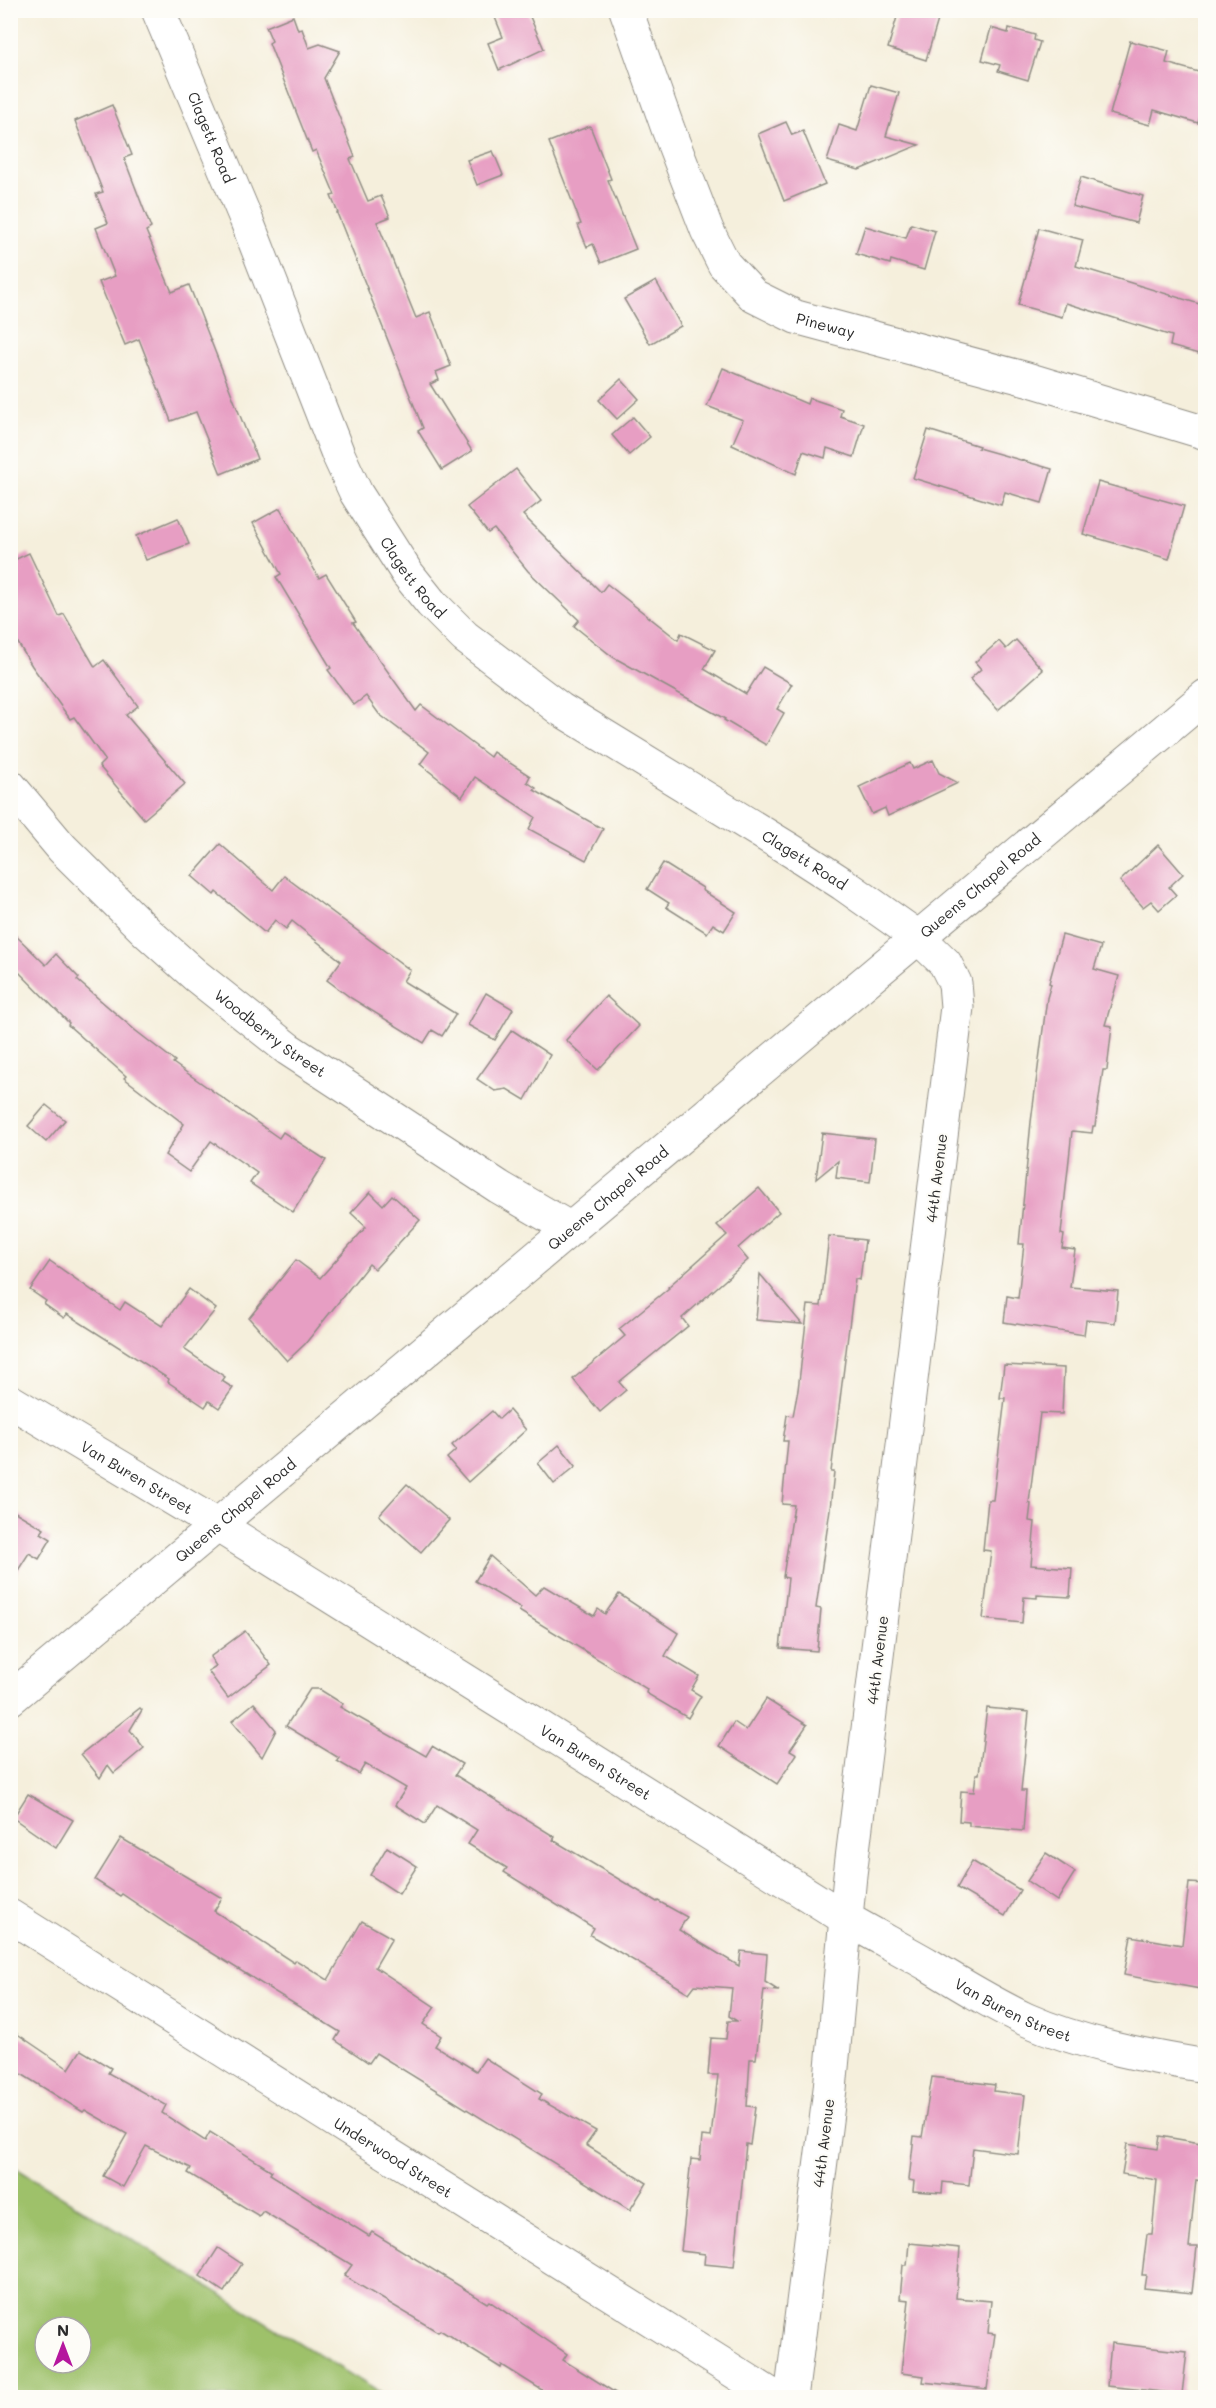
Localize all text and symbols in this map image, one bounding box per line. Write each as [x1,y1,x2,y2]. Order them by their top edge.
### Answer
street label: Clagett Road [183,88,240,186]
street label: Pineway [794,307,857,342]
street label: Clagett Road [376,533,450,622]
street label: Clagett Road [758,825,851,894]
street label: Queens Chapel Road [915,829,1045,942]
street label: Woodberry Street [210,984,330,1081]
street label: 44th Avenue [921,1132,951,1224]
street label: Queens Chapel Road [543,1141,672,1254]
street label: Van Buren Street [77,1436,197,1518]
street label: Queens Chapel Road [171,1454,300,1567]
street label: 44th Avenue [862,1614,892,1706]
street label: Van Buren Street [536,1720,655,1804]
street label: Van Buren Street [951,1973,1074,2046]
street label: 44th Avenue [808,2097,838,2189]
street label: Underwood Street [330,2113,456,2202]
north arrow [33,2315,93,2375]
text: N [57,2319,69,2340]

